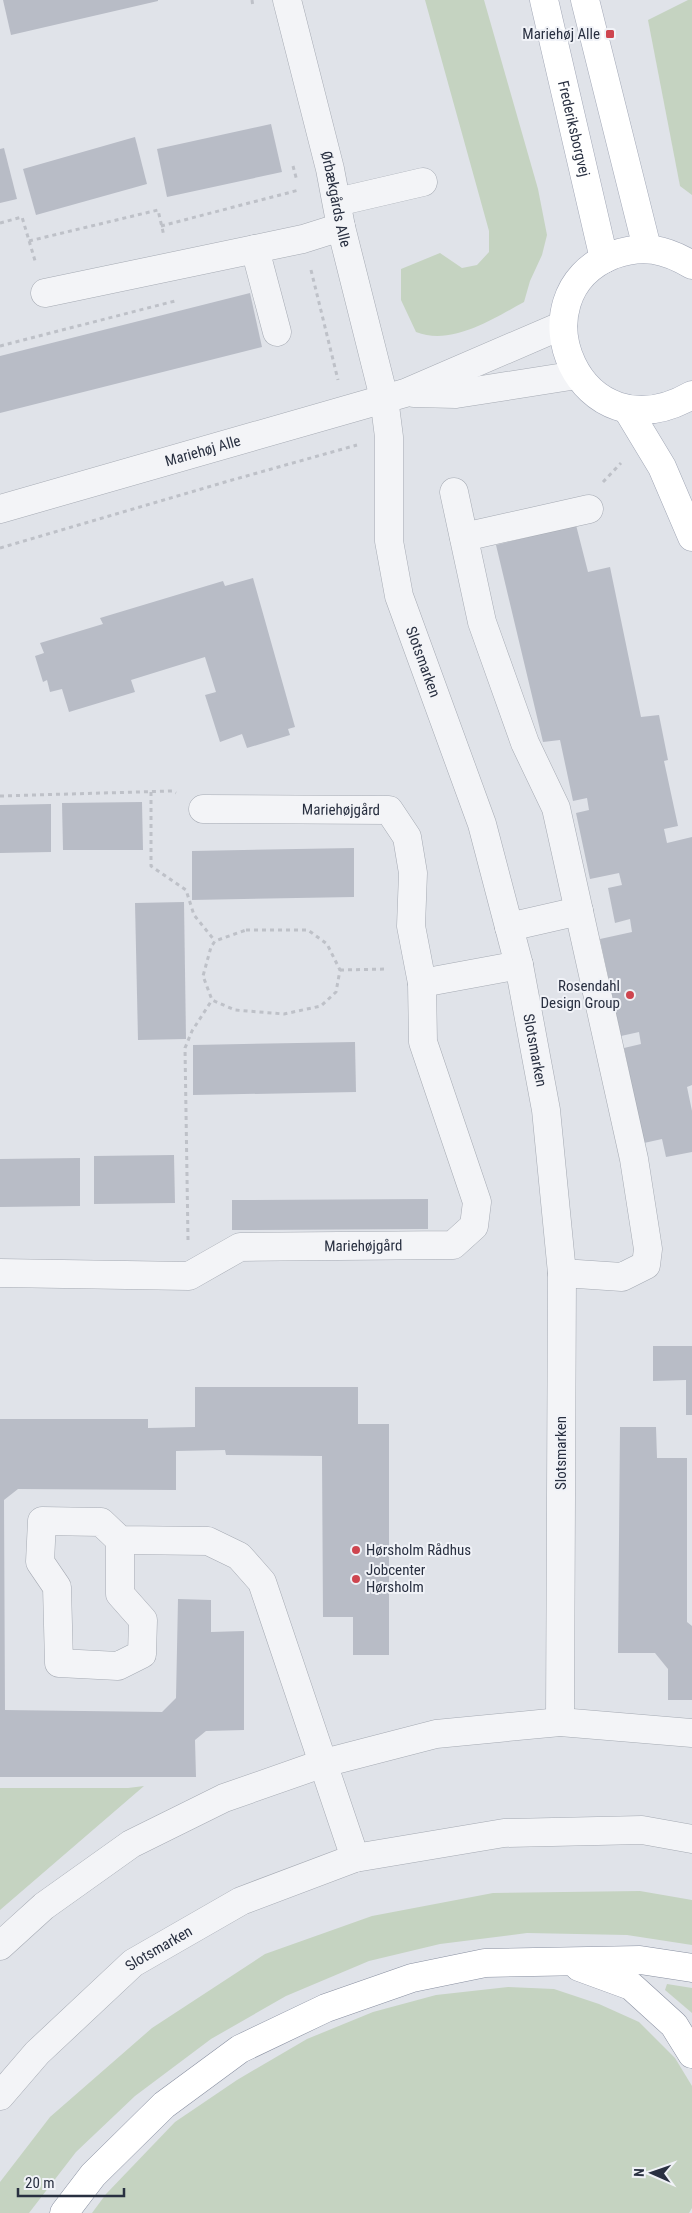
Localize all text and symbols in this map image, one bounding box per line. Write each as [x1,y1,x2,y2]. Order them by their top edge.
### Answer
place label: Mariehøj Alle [522,25,600,43]
marker: Mariehøj Alle [604,28,616,40]
street label: Frederiksborgvej [554,79,594,178]
street label: Ørbækgårds Alle [317,149,355,249]
street label: Mariehøj Alle [163,432,243,470]
street label: Slotsmarken [402,624,444,700]
street label: Mariehøjgård [302,801,380,819]
place label: Rosendahl Design Group [541,977,620,1012]
marker: Rosendahl Design Group [624,989,636,1001]
street label: Slotsmarken [519,1012,550,1088]
street label: Mariehøjgård [324,1236,402,1255]
street label: Slotsmarken [552,1416,570,1490]
place label: Hørsholm Rådhus [366,1541,471,1559]
marker: Hørsholm Rådhus [350,1544,362,1556]
place label: Jobcenter Hørsholm [366,1561,426,1596]
marker: Jobcenter Hørsholm [350,1573,362,1585]
street label: Slotsmarken [121,1922,195,1975]
north arrow [627,2148,677,2198]
scale bar [18,2166,124,2198]
text: N [631,2168,647,2177]
text: 20 m [25,2174,55,2192]

